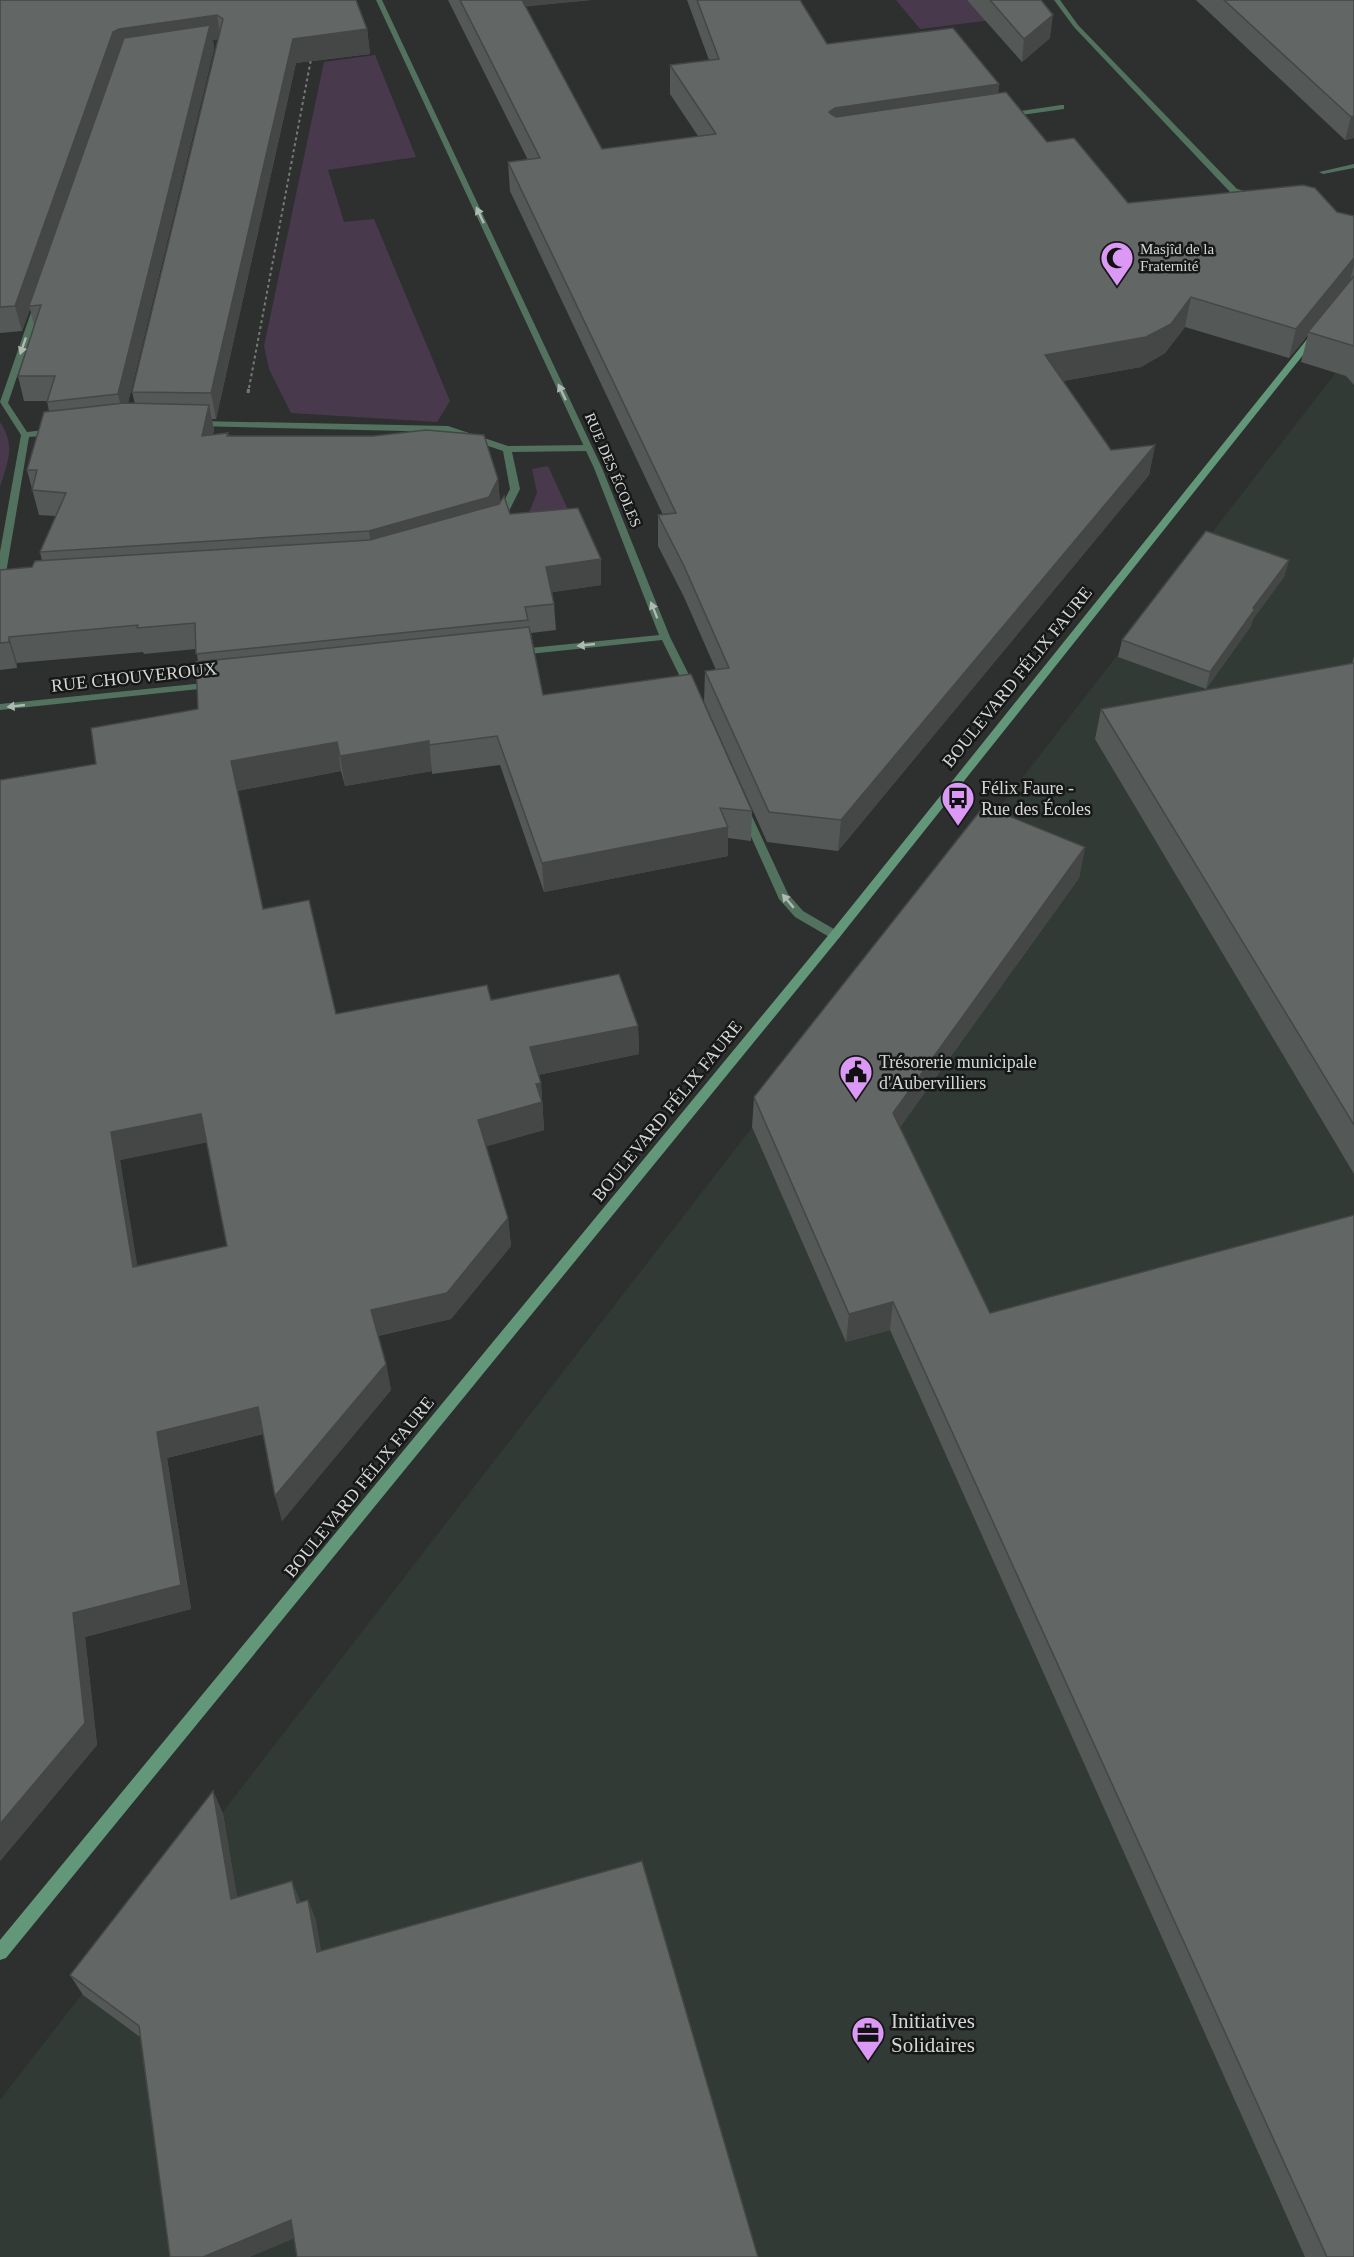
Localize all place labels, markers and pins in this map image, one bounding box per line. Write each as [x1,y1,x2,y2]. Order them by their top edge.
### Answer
mosque icon: Masjîd de la Fraternité [1099,240,1135,287]
place label: Masjîd de la Fraternité [1140,241,1214,274]
place label: Félix Faure - Rue des Écoles [981,778,1091,819]
bus stop icon: Félix Faure - Rue des Écoles [940,780,976,827]
place label: Trésorerie municipale d'Aubervilliers [879,1052,1037,1093]
public building icon: Trésorerie municipale d'Aubervilliers [838,1054,874,1101]
place label: Initiatives Solidaires [891,2009,975,2057]
office icon: Initiatives Solidaires [850,2015,886,2062]

